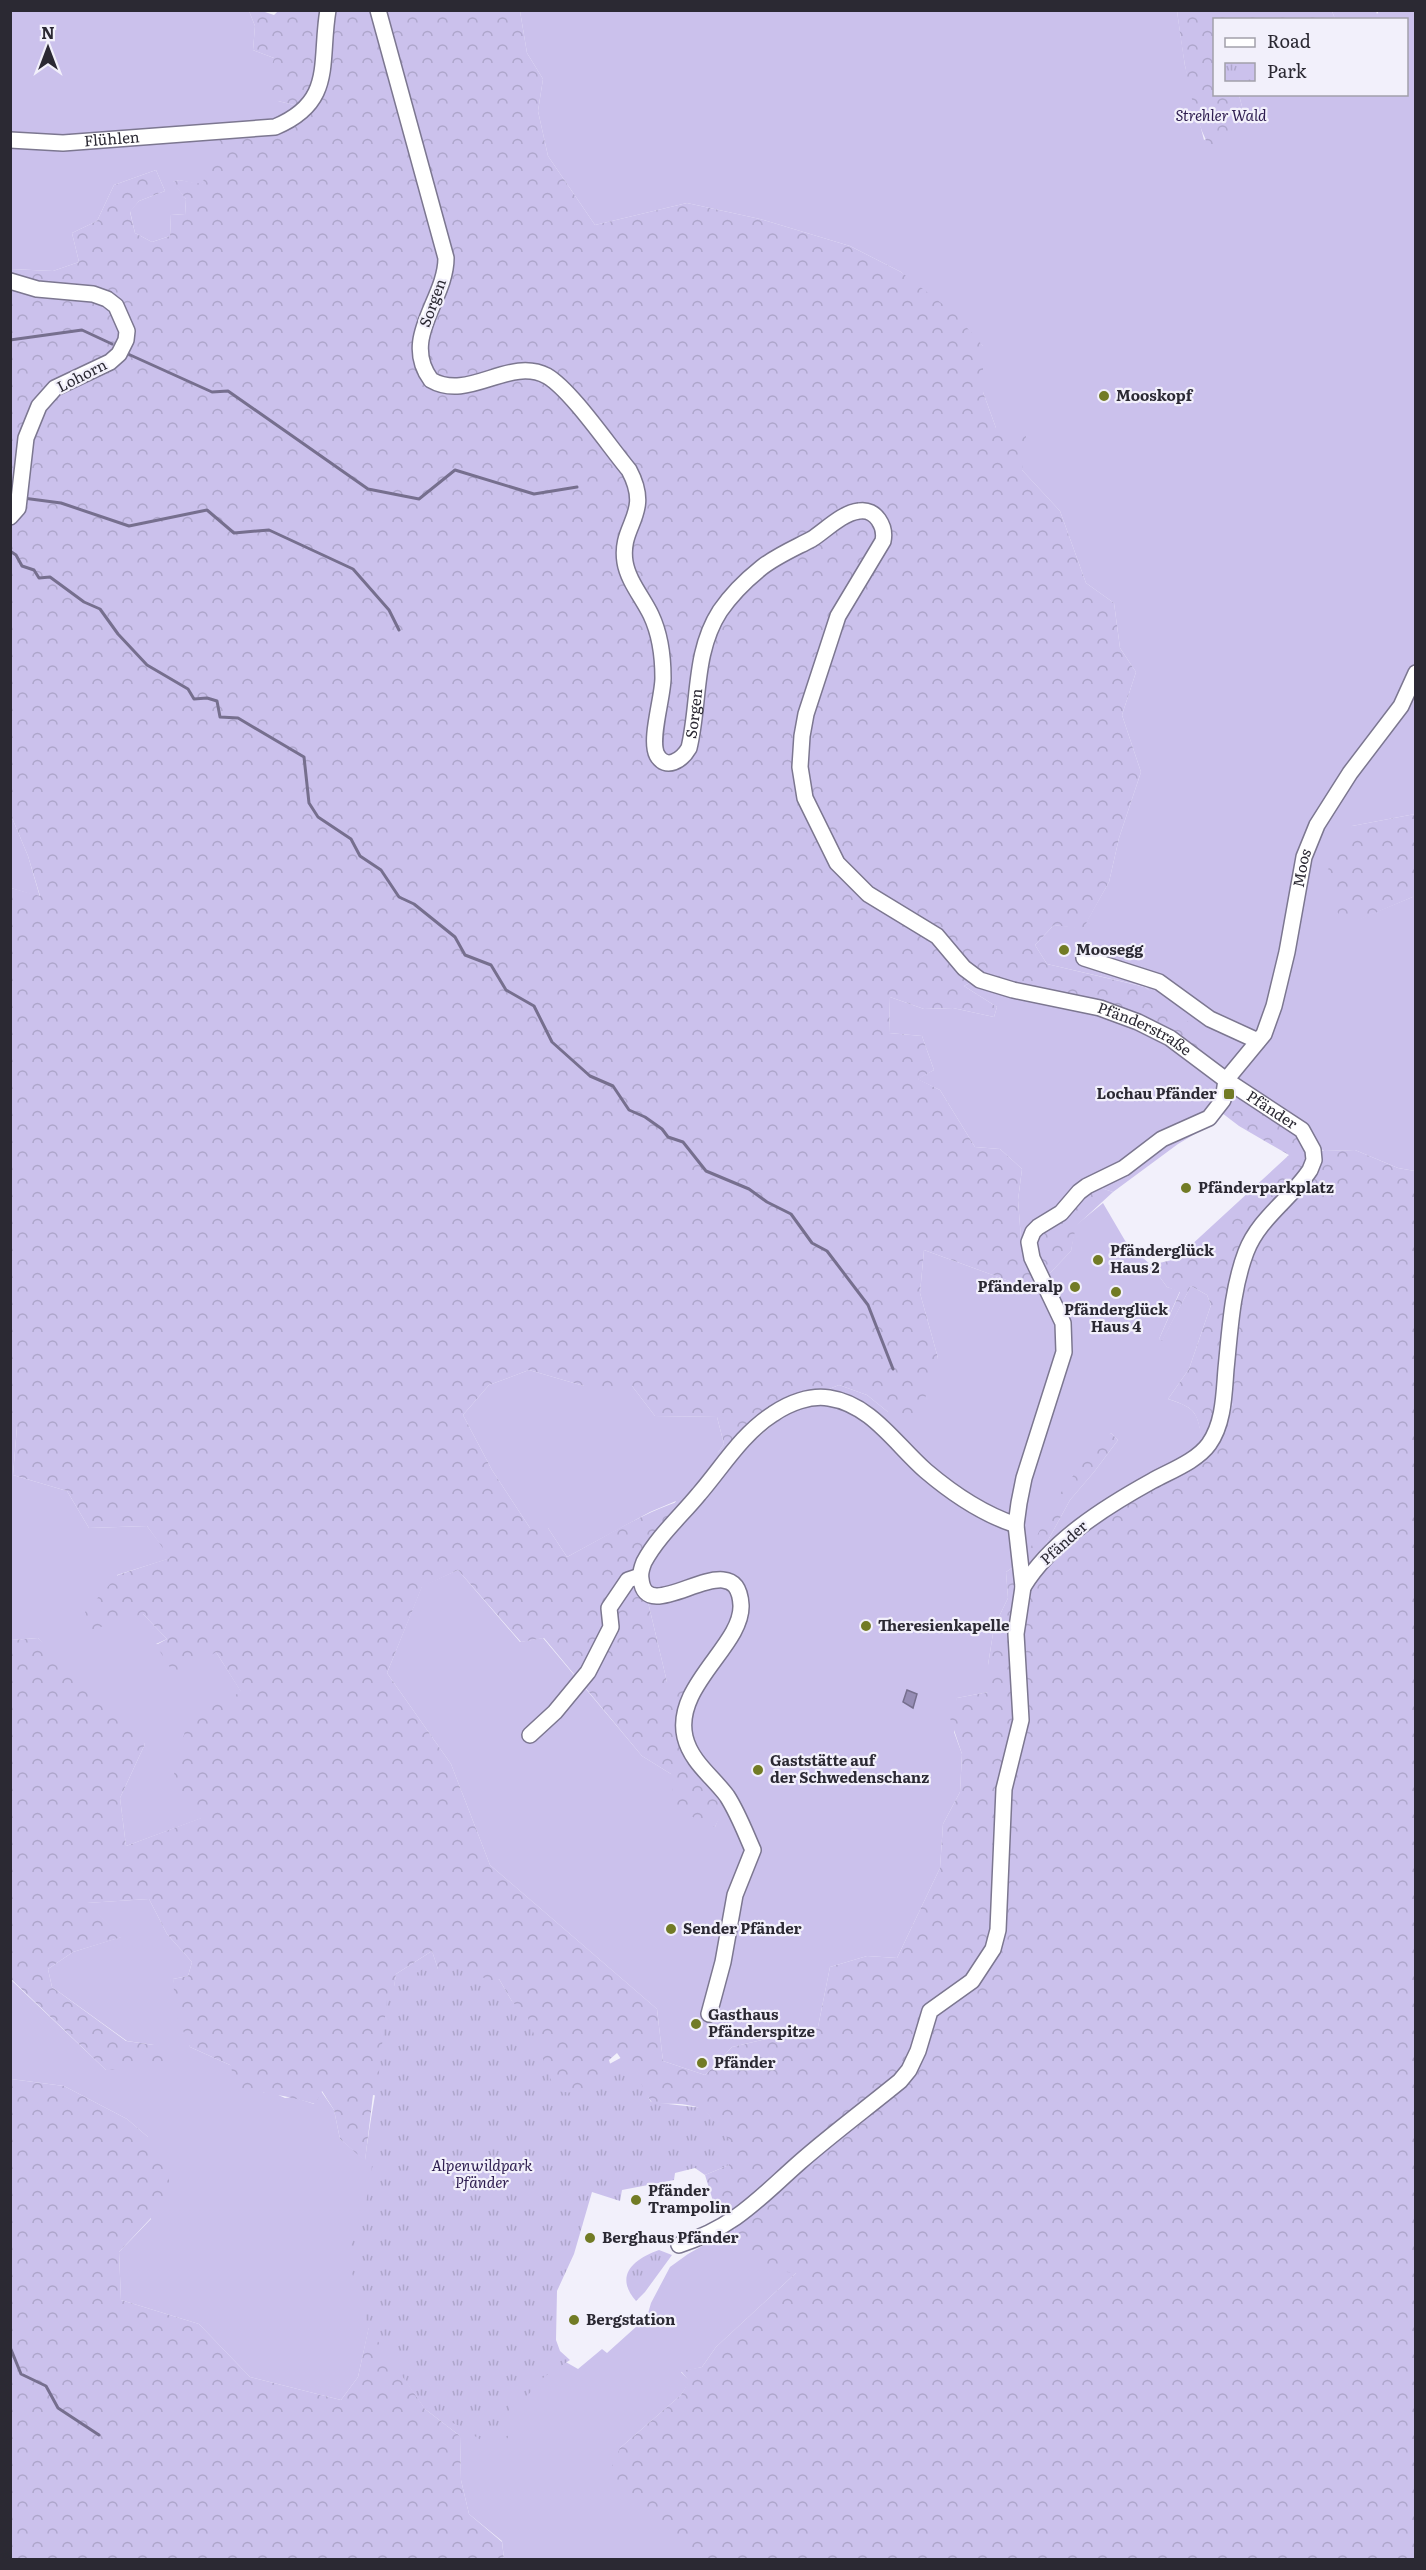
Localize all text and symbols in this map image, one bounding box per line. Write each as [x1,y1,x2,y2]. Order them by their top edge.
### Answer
north arrow [18,18,78,78]
legend [1213,18,1408,96]
text: N [41,20,55,44]
text: Road [1267,27,1311,54]
text: Park [1267,57,1308,84]
park label: Strehler Wald [1175,103,1267,126]
street label: Flühlen [83,124,140,151]
street label: Sorgen [412,275,451,330]
street label: Lohorn [52,352,110,397]
place label: Mooskopf [1116,383,1194,406]
marker: Mooskopf [1097,389,1111,403]
street label: Sorgen [678,687,707,740]
street label: Moos [1286,844,1316,889]
place label: Moosegg [1076,937,1144,960]
marker: Moosegg [1057,943,1071,957]
street label: Pfänderstraße [1095,995,1197,1060]
place label: Lochau Pfänder [1096,1081,1217,1104]
street label: Pfänder [1243,1084,1303,1134]
marker: Lochau Pfänder [1222,1087,1236,1101]
place label: Pfänderparkplatz [1198,1175,1334,1198]
marker: Pfänderparkplatz [1179,1181,1193,1195]
place label: Pfänderglück Haus 2 [1110,1238,1215,1278]
marker: Pfänderglück Haus 2 [1091,1253,1105,1267]
place label: Pfänderalp [978,1274,1063,1297]
marker: Pfänderalp [1068,1280,1082,1294]
marker: Pfänderglück Haus 4 [1109,1285,1123,1299]
place label: Pfänderglück Haus 4 [1064,1297,1169,1337]
street label: Pfänder [1034,1514,1092,1569]
place label: Theresienkapelle [878,1613,1010,1636]
marker: Theresienkapelle [859,1619,873,1633]
place label: Gaststätte auf der Schwedenschanz [770,1748,929,1788]
marker: Gaststätte auf der Schwedenschanz [751,1763,765,1777]
place label: Sender Pfänder [683,1916,802,1939]
marker: Sender Pfänder [664,1922,678,1936]
place label: Gasthaus Pfänderspitze [708,2002,815,2042]
marker: Gasthaus Pfänderspitze [689,2017,703,2031]
place label: Pfänder [714,2050,776,2073]
marker: Pfänder [695,2056,709,2070]
park label: Alpenwildpark Pfänder [432,2153,533,2193]
place label: Pfänder Trampolin [648,2178,731,2218]
marker: Pfänder Trampolin [629,2193,643,2207]
place label: Berghaus Pfänder [602,2225,739,2248]
marker: Berghaus Pfänder [583,2231,597,2245]
place label: Bergstation [586,2307,676,2330]
marker: Bergstation [567,2313,581,2327]

